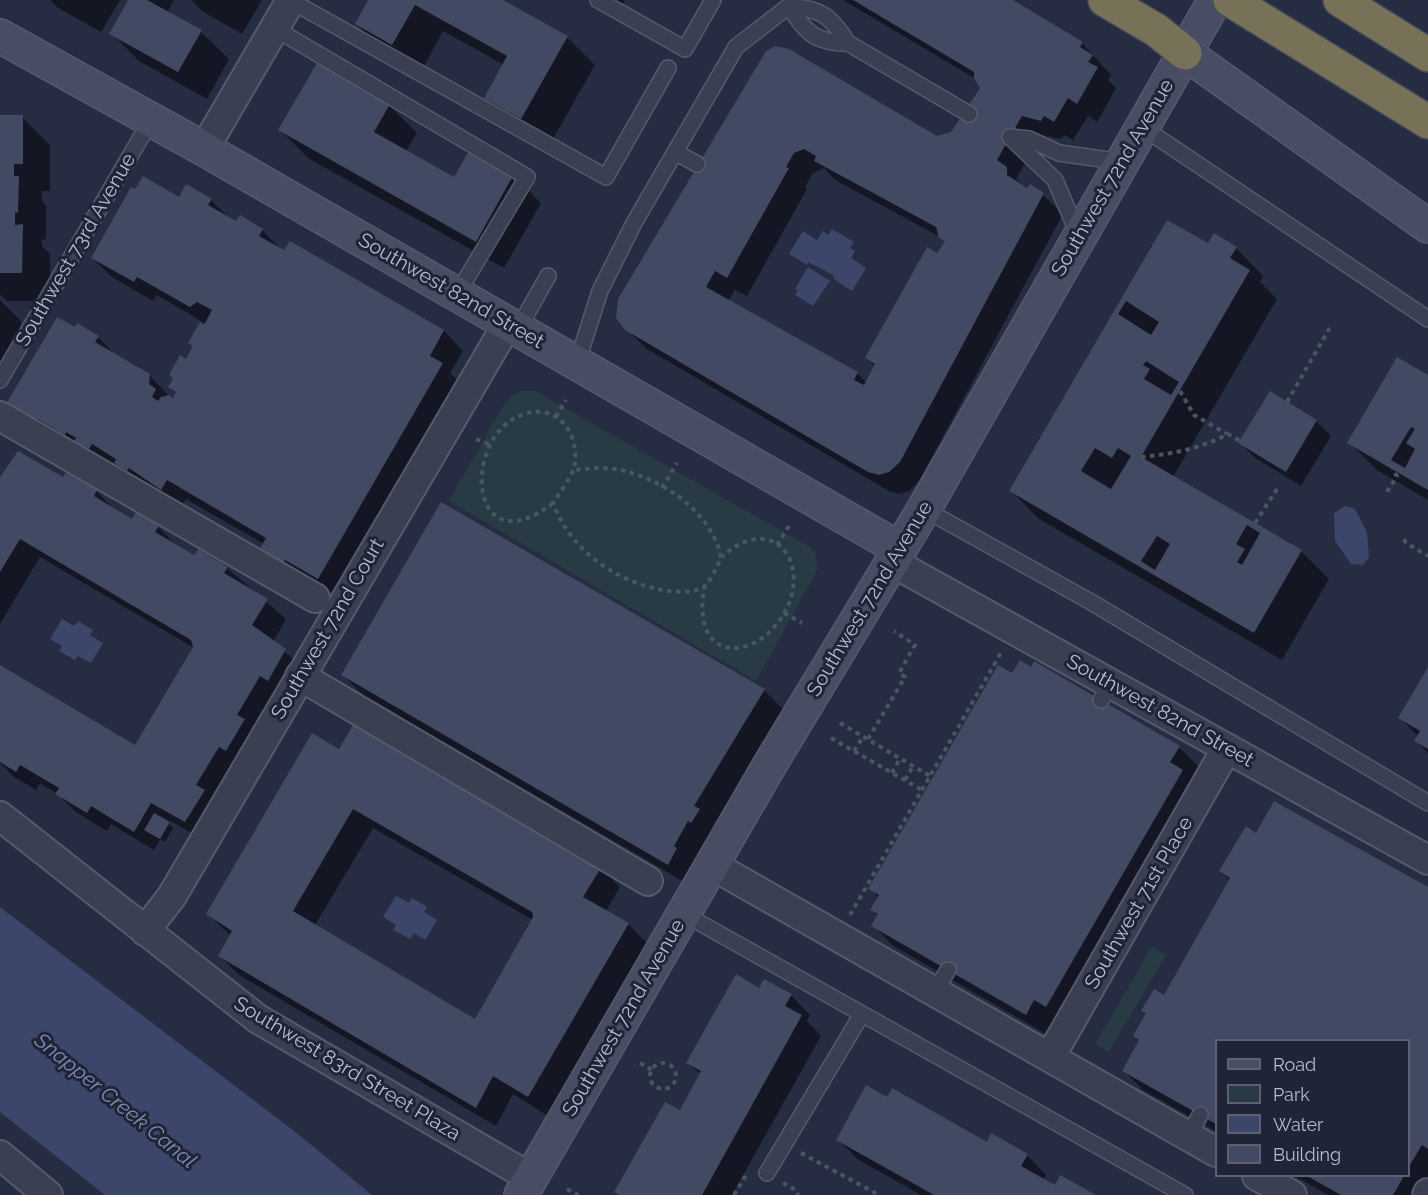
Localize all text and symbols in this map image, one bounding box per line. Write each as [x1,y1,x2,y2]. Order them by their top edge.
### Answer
street label: Southwest 72nd Avenue [1047,75,1179,281]
street label: Southwest 73rd Avenue [11,149,141,351]
street label: Southwest 82nd Street [354,228,548,354]
street label: Southwest 72nd Avenue [802,497,938,701]
street label: Southwest 72nd Court [266,534,390,724]
street label: Southwest 82nd Street [1062,650,1258,772]
street label: Southwest 71st Place [1080,812,1198,994]
street label: Southwest 72nd Avenue [558,915,690,1121]
street label: Southwest 83rd Street Plaza [229,992,465,1146]
water label: Snapper Creek Canal [29,1028,201,1174]
legend [1215,1039,1410,1177]
text: Road [1273,1054,1316,1075]
text: Park [1273,1084,1310,1105]
text: Water [1273,1114,1323,1135]
text: Building [1273,1144,1341,1165]

